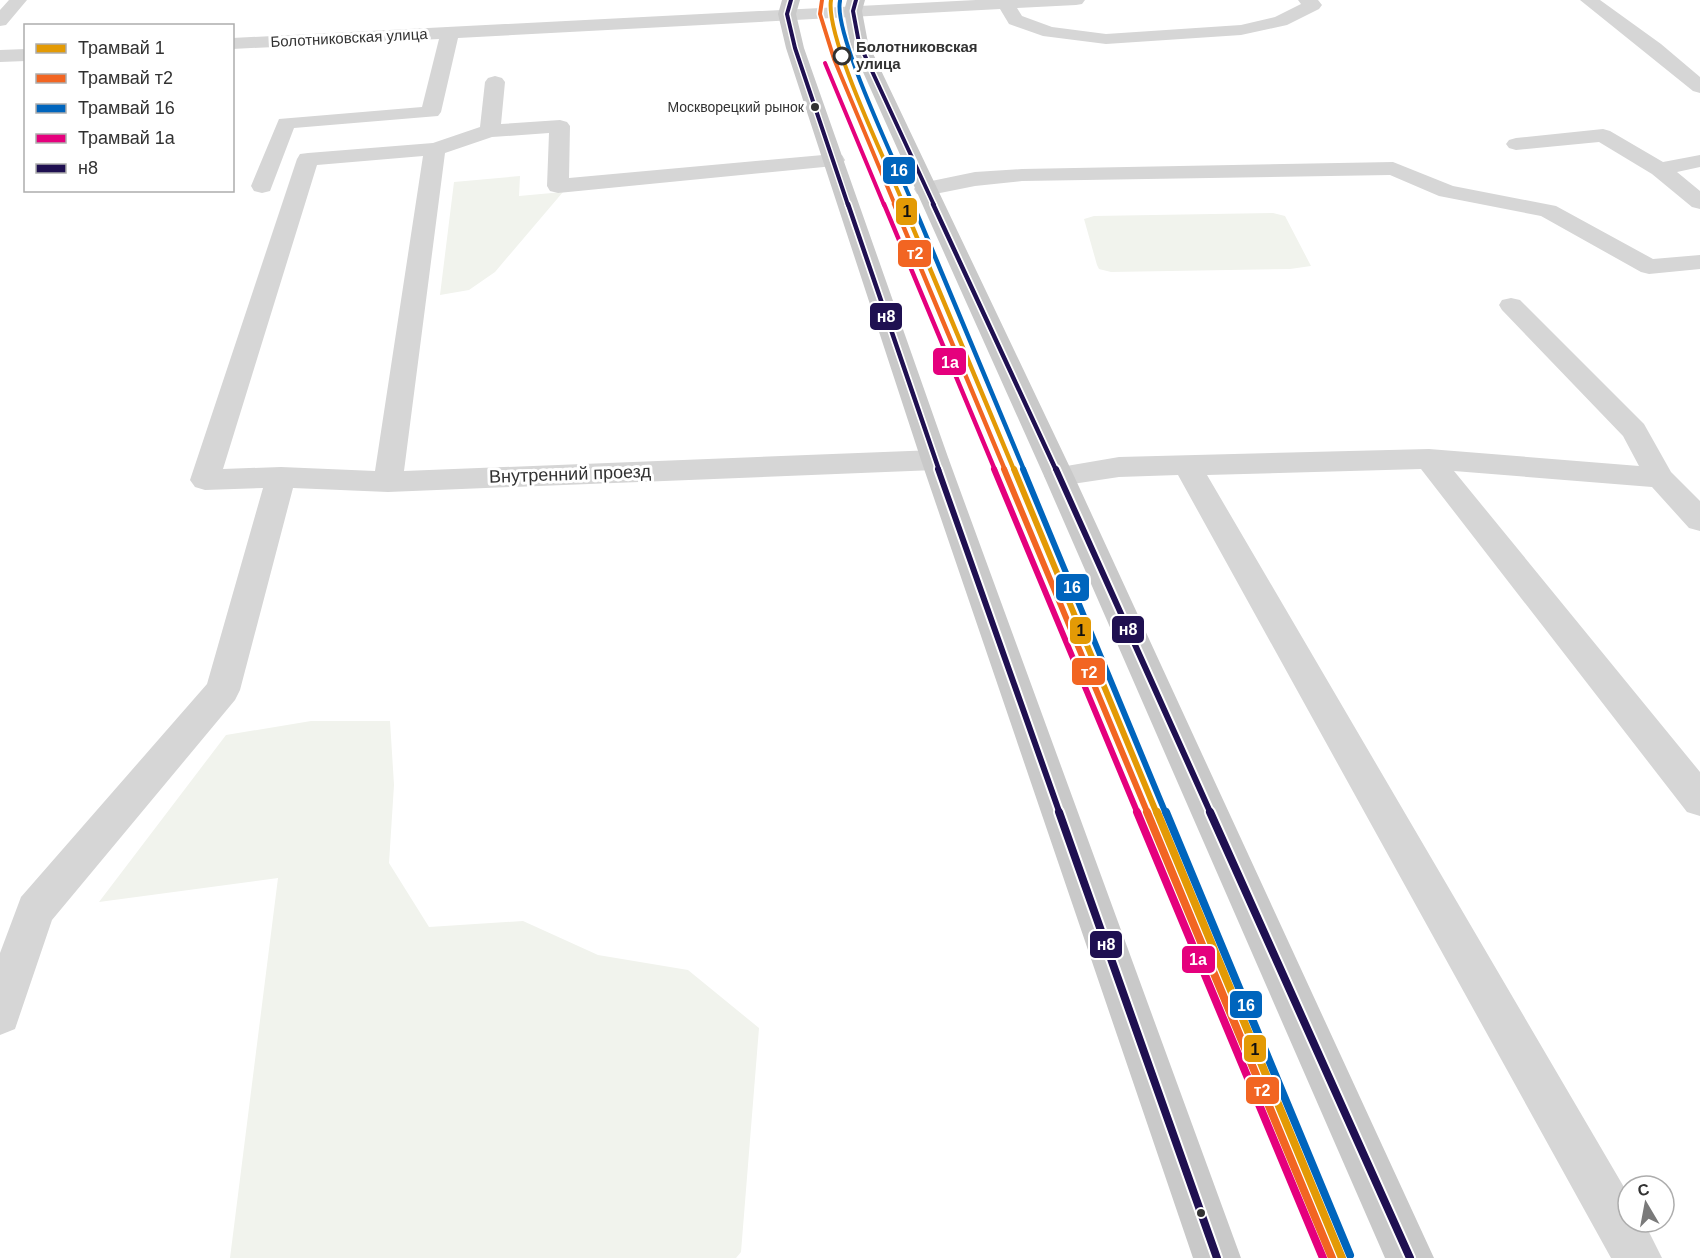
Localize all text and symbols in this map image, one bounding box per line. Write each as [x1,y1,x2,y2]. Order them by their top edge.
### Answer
legend [24,24,234,192]
street label: Болотниковская улица [270,25,429,50]
text: Трамвай 1 [78,38,165,58]
place label: Болотниковская улица [856,38,978,72]
marker: Болотниковская улица [833,47,851,65]
text: Трамвай т2 [78,68,173,88]
text: Трамвай 16 [78,98,175,118]
place label: Москворецкий рынок [667,99,805,115]
marker: Москворецкий рынок [809,101,821,113]
text: Трамвай 1а [78,128,176,148]
line badge: 16 [882,156,916,185]
text: н8 [78,158,98,178]
text: 16 [890,162,908,179]
line badge: 1 [895,197,918,226]
text: 1 [903,203,912,220]
line badge: т2 [897,239,932,268]
text: т2 [907,245,923,262]
line badge: н8 [869,302,903,331]
text: н8 [877,308,895,325]
line badge: 1а [932,347,967,376]
text: 1а [941,354,959,371]
street label: Внутренний проезд [489,461,652,487]
line badge: 16 [1055,573,1090,602]
text: 16 [1063,579,1081,596]
line badge: н8 [1111,615,1145,644]
line badge: 1 [1069,616,1092,645]
text: н8 [1119,621,1137,638]
text: 1 [1077,622,1086,639]
line badge: т2 [1071,657,1106,686]
text: т2 [1081,664,1097,681]
line badge: н8 [1089,930,1123,959]
text: н8 [1097,936,1115,953]
line badge: 1а [1181,945,1216,974]
text: 1а [1189,951,1207,968]
line badge: 16 [1229,990,1263,1019]
text: 16 [1237,997,1255,1014]
line badge: 1 [1243,1034,1267,1063]
text: 1 [1251,1041,1260,1058]
line badge: т2 [1245,1076,1280,1105]
text: т2 [1254,1082,1270,1099]
north arrow [1616,1174,1676,1234]
text: С [1636,1180,1651,1199]
unlabelled marker [1195,1207,1207,1219]

